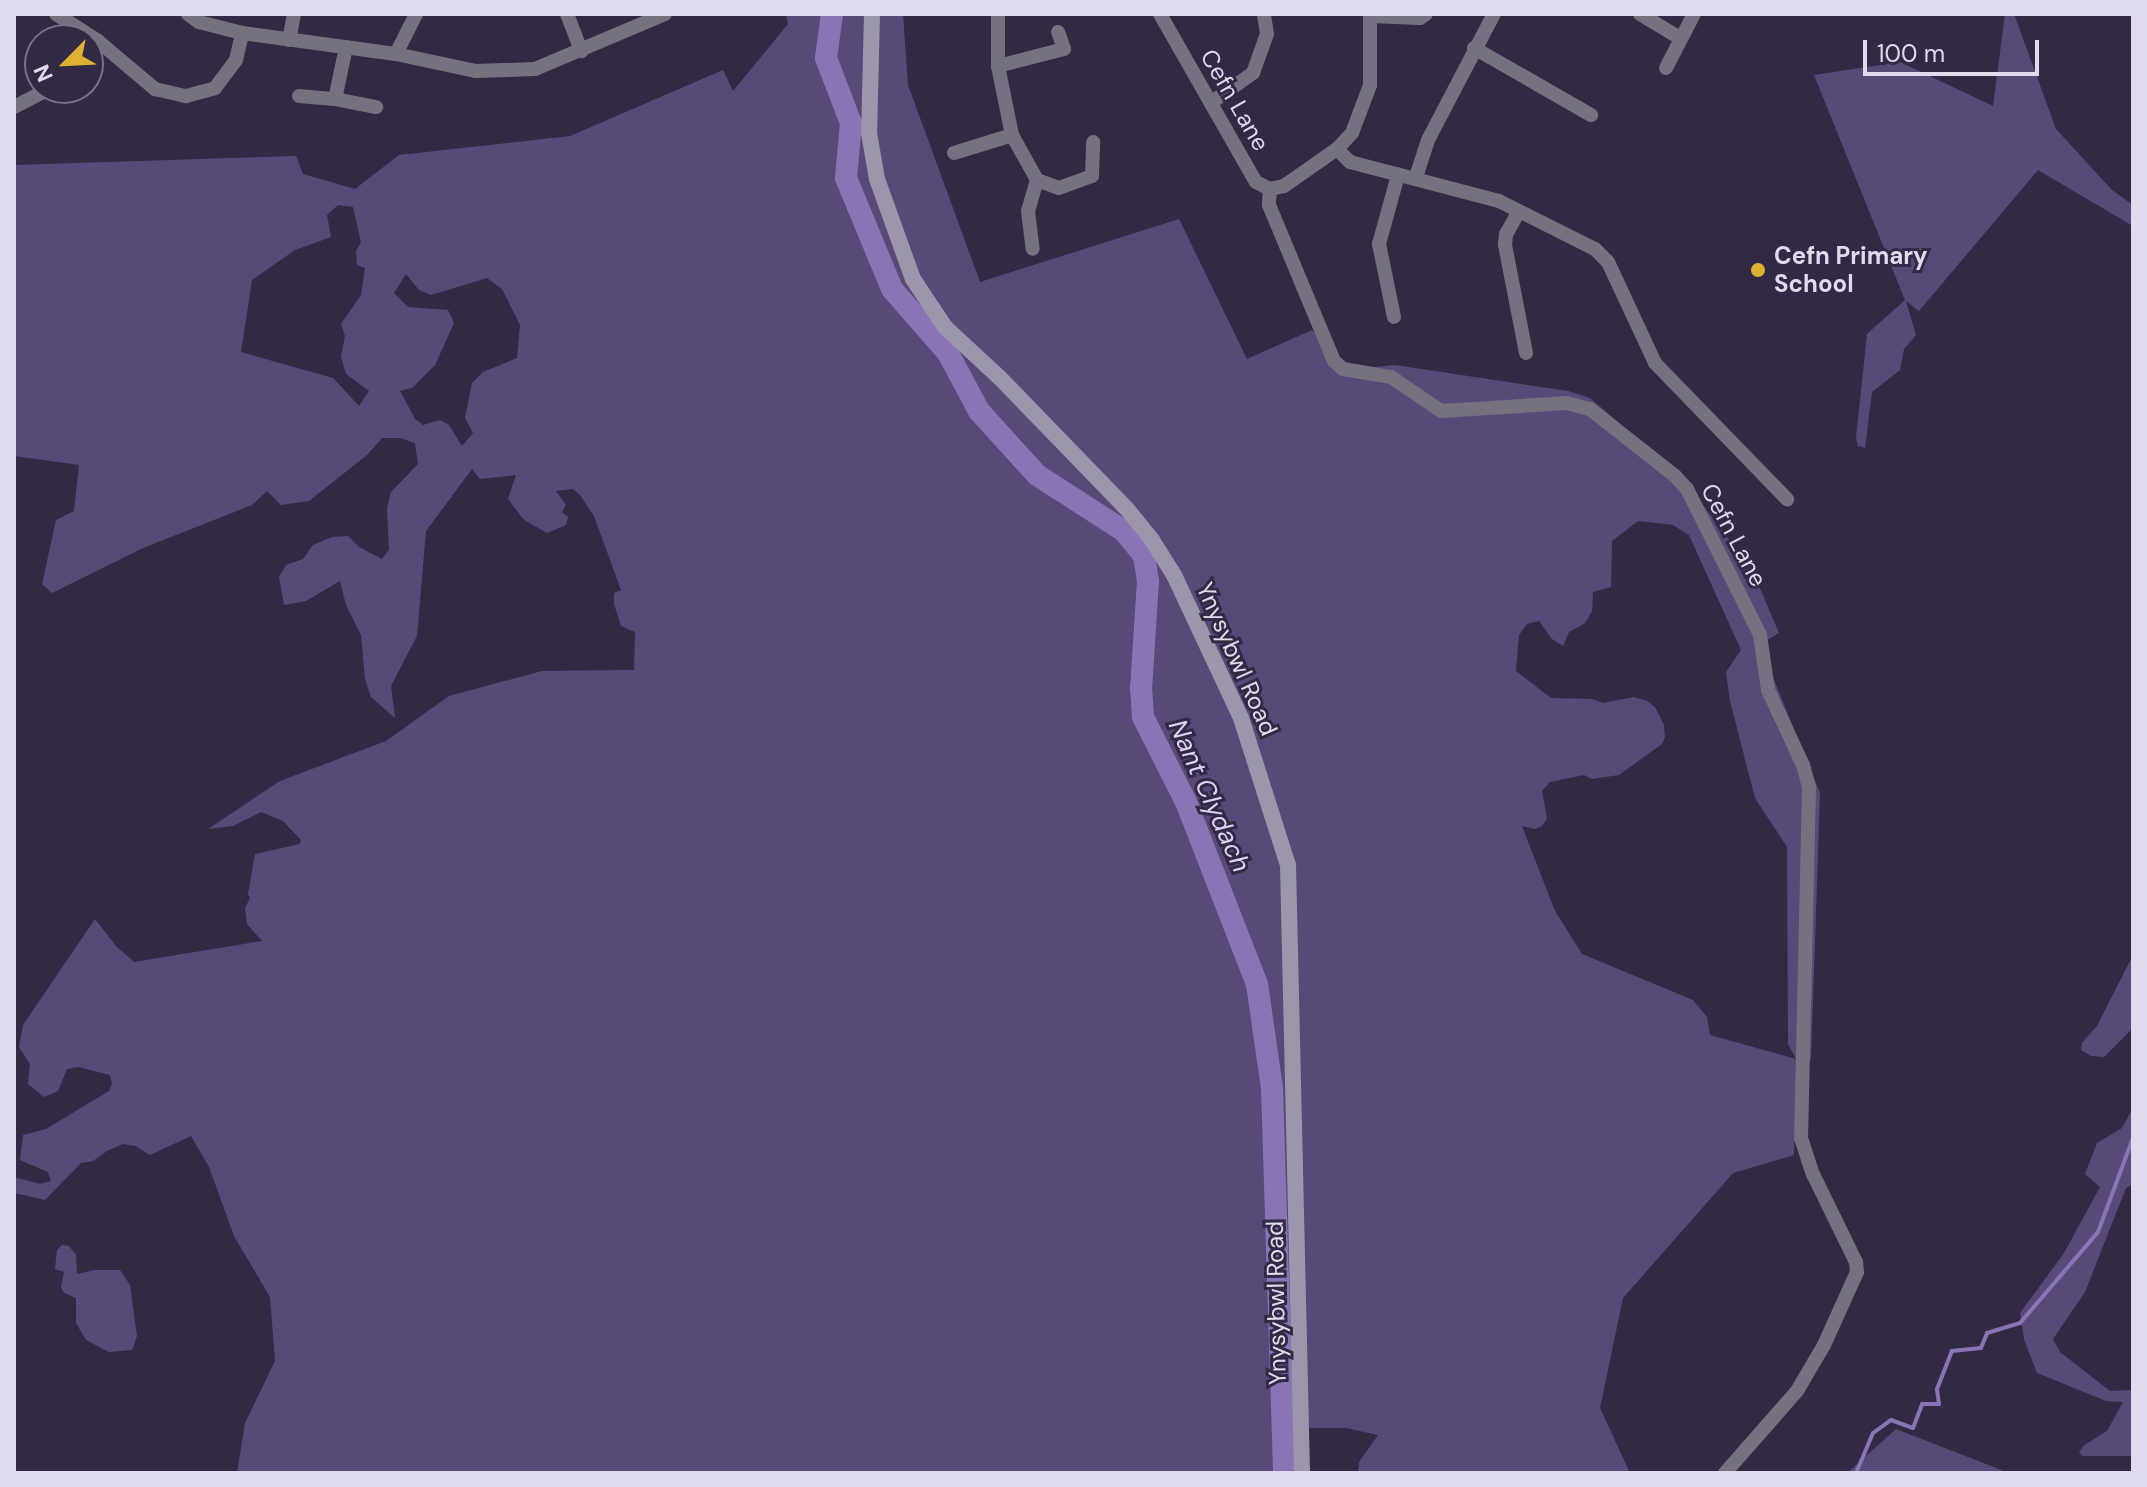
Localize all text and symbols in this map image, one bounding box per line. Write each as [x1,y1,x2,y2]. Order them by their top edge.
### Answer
north arrow [24,24,104,104]
scale bar [1867,24,2043,74]
text: 100 m [1877,38,1945,69]
street label: Cefn Lane [1194,44,1276,156]
text: N [27,60,60,86]
place label: Cefn Primary School [1774,242,1928,298]
marker: Cefn Primary School [1749,261,1767,279]
street label: Cefn Lane [1695,479,1773,591]
street label: Ynysybwl Road [1190,578,1284,740]
water label: Nant Clydach [1161,715,1257,877]
street label: Ynysybwl Road [1260,1221,1292,1385]

